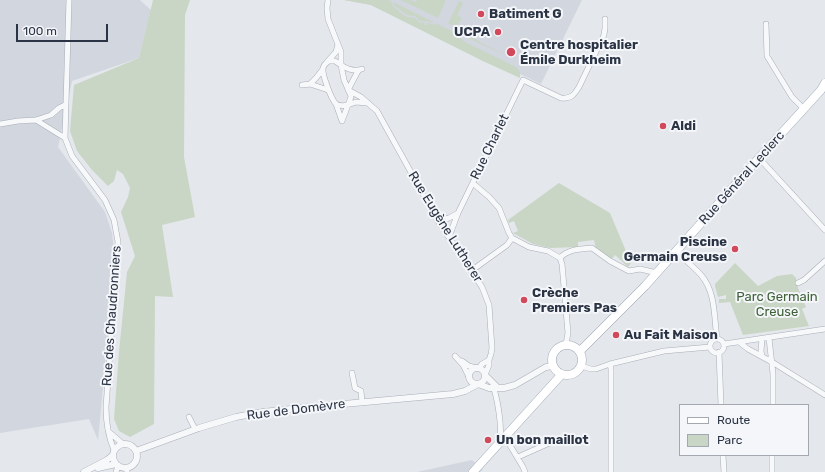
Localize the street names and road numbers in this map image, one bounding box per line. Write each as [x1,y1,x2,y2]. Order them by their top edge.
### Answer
street label: Rue Charlet [467,112,513,182]
street label: Rue Général Leclerc [696,128,788,228]
street label: Rue Eugène Lutherer [404,169,486,285]
street label: Rue des Chaudronniers [99,245,125,387]
street label: Rue de Domèvre [246,396,346,424]

